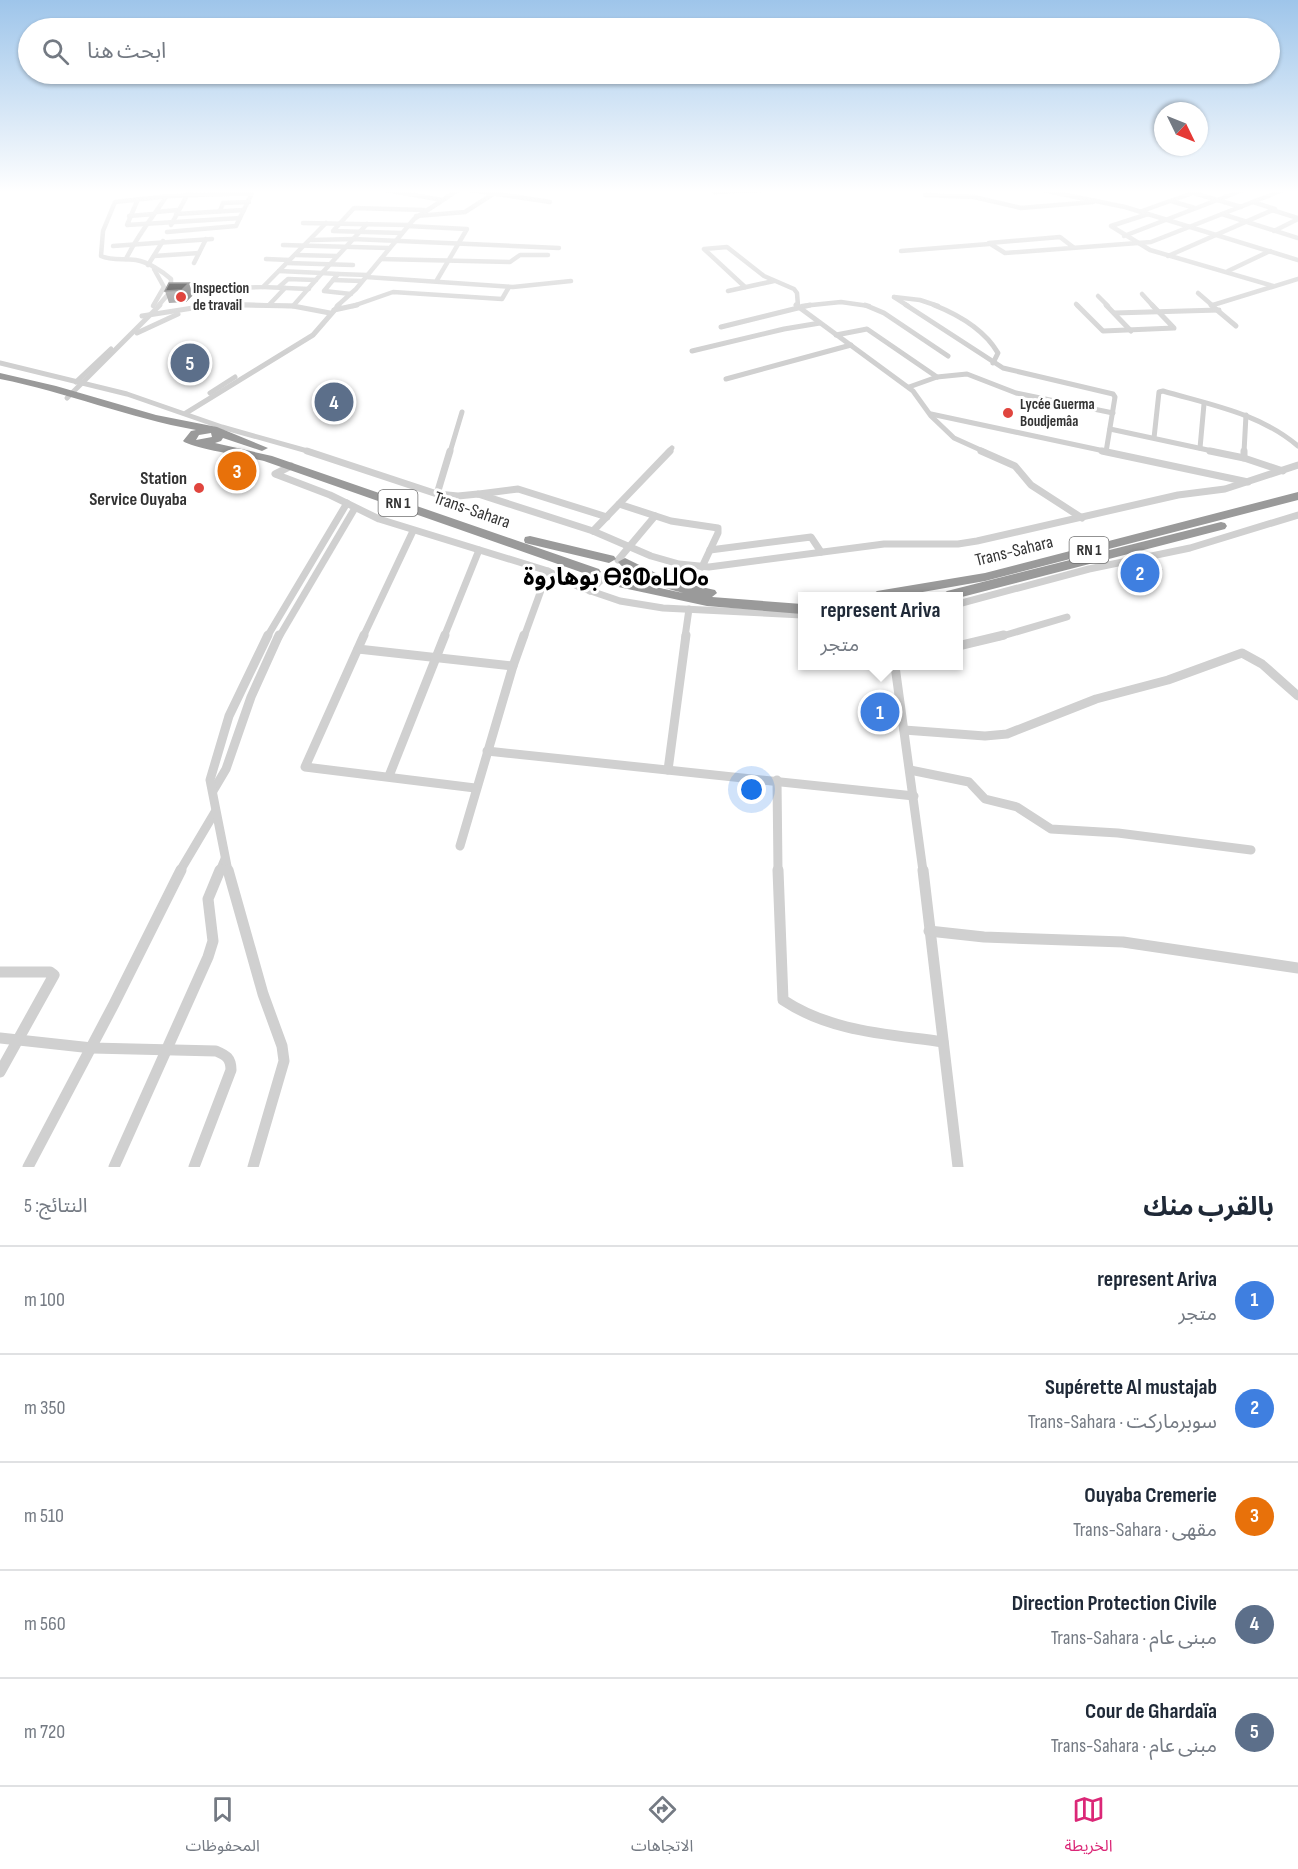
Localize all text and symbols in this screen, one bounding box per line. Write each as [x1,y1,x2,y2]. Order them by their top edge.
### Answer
search box [18,18,1280,84]
icon: search [39,35,72,68]
text: ابحث هنا [87,38,166,65]
north arrow [1154,102,1208,156]
place label: Inspection de travail [193,279,249,315]
marker: Inspection de travail [174,290,188,304]
pin: 5 [170,340,210,386]
pin: 4 [314,380,354,424]
place label: Lycée Guerma Boudjemâa [1020,395,1095,431]
marker: Lycée Guerma Boudjemâa [1001,406,1015,420]
pin: 3 [218,448,256,494]
place label: Station Service Ouyaba [89,468,187,510]
marker: Station Service Ouyaba [192,481,206,495]
street label: Trans-Sahara [431,487,513,533]
road number: RN 1 [378,490,418,516]
street label: Trans-Sahara [973,531,1055,571]
road number: RN 1 [1070,537,1108,563]
pin: 2 [1120,550,1160,596]
district label: بوهاروة ⴱⵓⵀⴰⵡⵔⴰ [523,563,709,592]
popup [798,592,963,670]
text: represent Ariva [821,597,940,624]
text: متجر [821,633,859,657]
pin: 1 [860,690,900,734]
your location [737,775,766,804]
text: بالقرب منك [1143,1192,1274,1223]
text: النتائج: 5 [24,1194,87,1218]
text: represent Ariva [1097,1266,1217,1293]
text: 100 m [24,1288,65,1312]
text: 1 [1251,1288,1258,1312]
text: متجر [1178,1302,1217,1326]
text: Supérette Al mustajab [1045,1374,1217,1401]
text: 350 m [24,1396,65,1420]
text: 2 [1250,1396,1259,1420]
text: سوبرماركت · Trans-Sahara [1028,1410,1217,1434]
text: Ouyaba Cremerie [1084,1482,1217,1509]
text: 510 m [24,1504,64,1528]
text: 3 [1250,1504,1259,1528]
text: مقهى · Trans-Sahara [1073,1518,1217,1542]
text: Direction Protection Civile [1012,1590,1217,1617]
text: 560 m [24,1612,66,1636]
text: 4 [1250,1612,1259,1636]
text: مبنى عام · Trans-Sahara [1051,1626,1217,1650]
text: Cour de Ghardaïa [1085,1698,1217,1725]
text: 720 m [24,1720,65,1744]
text: 5 [1250,1720,1259,1744]
text: مبنى عام · Trans-Sahara [1051,1734,1217,1758]
tab: المحفوظات [186,1793,260,1863]
tab: الاتجاهات [631,1793,693,1863]
tab: الخريطة [1065,1793,1112,1863]

